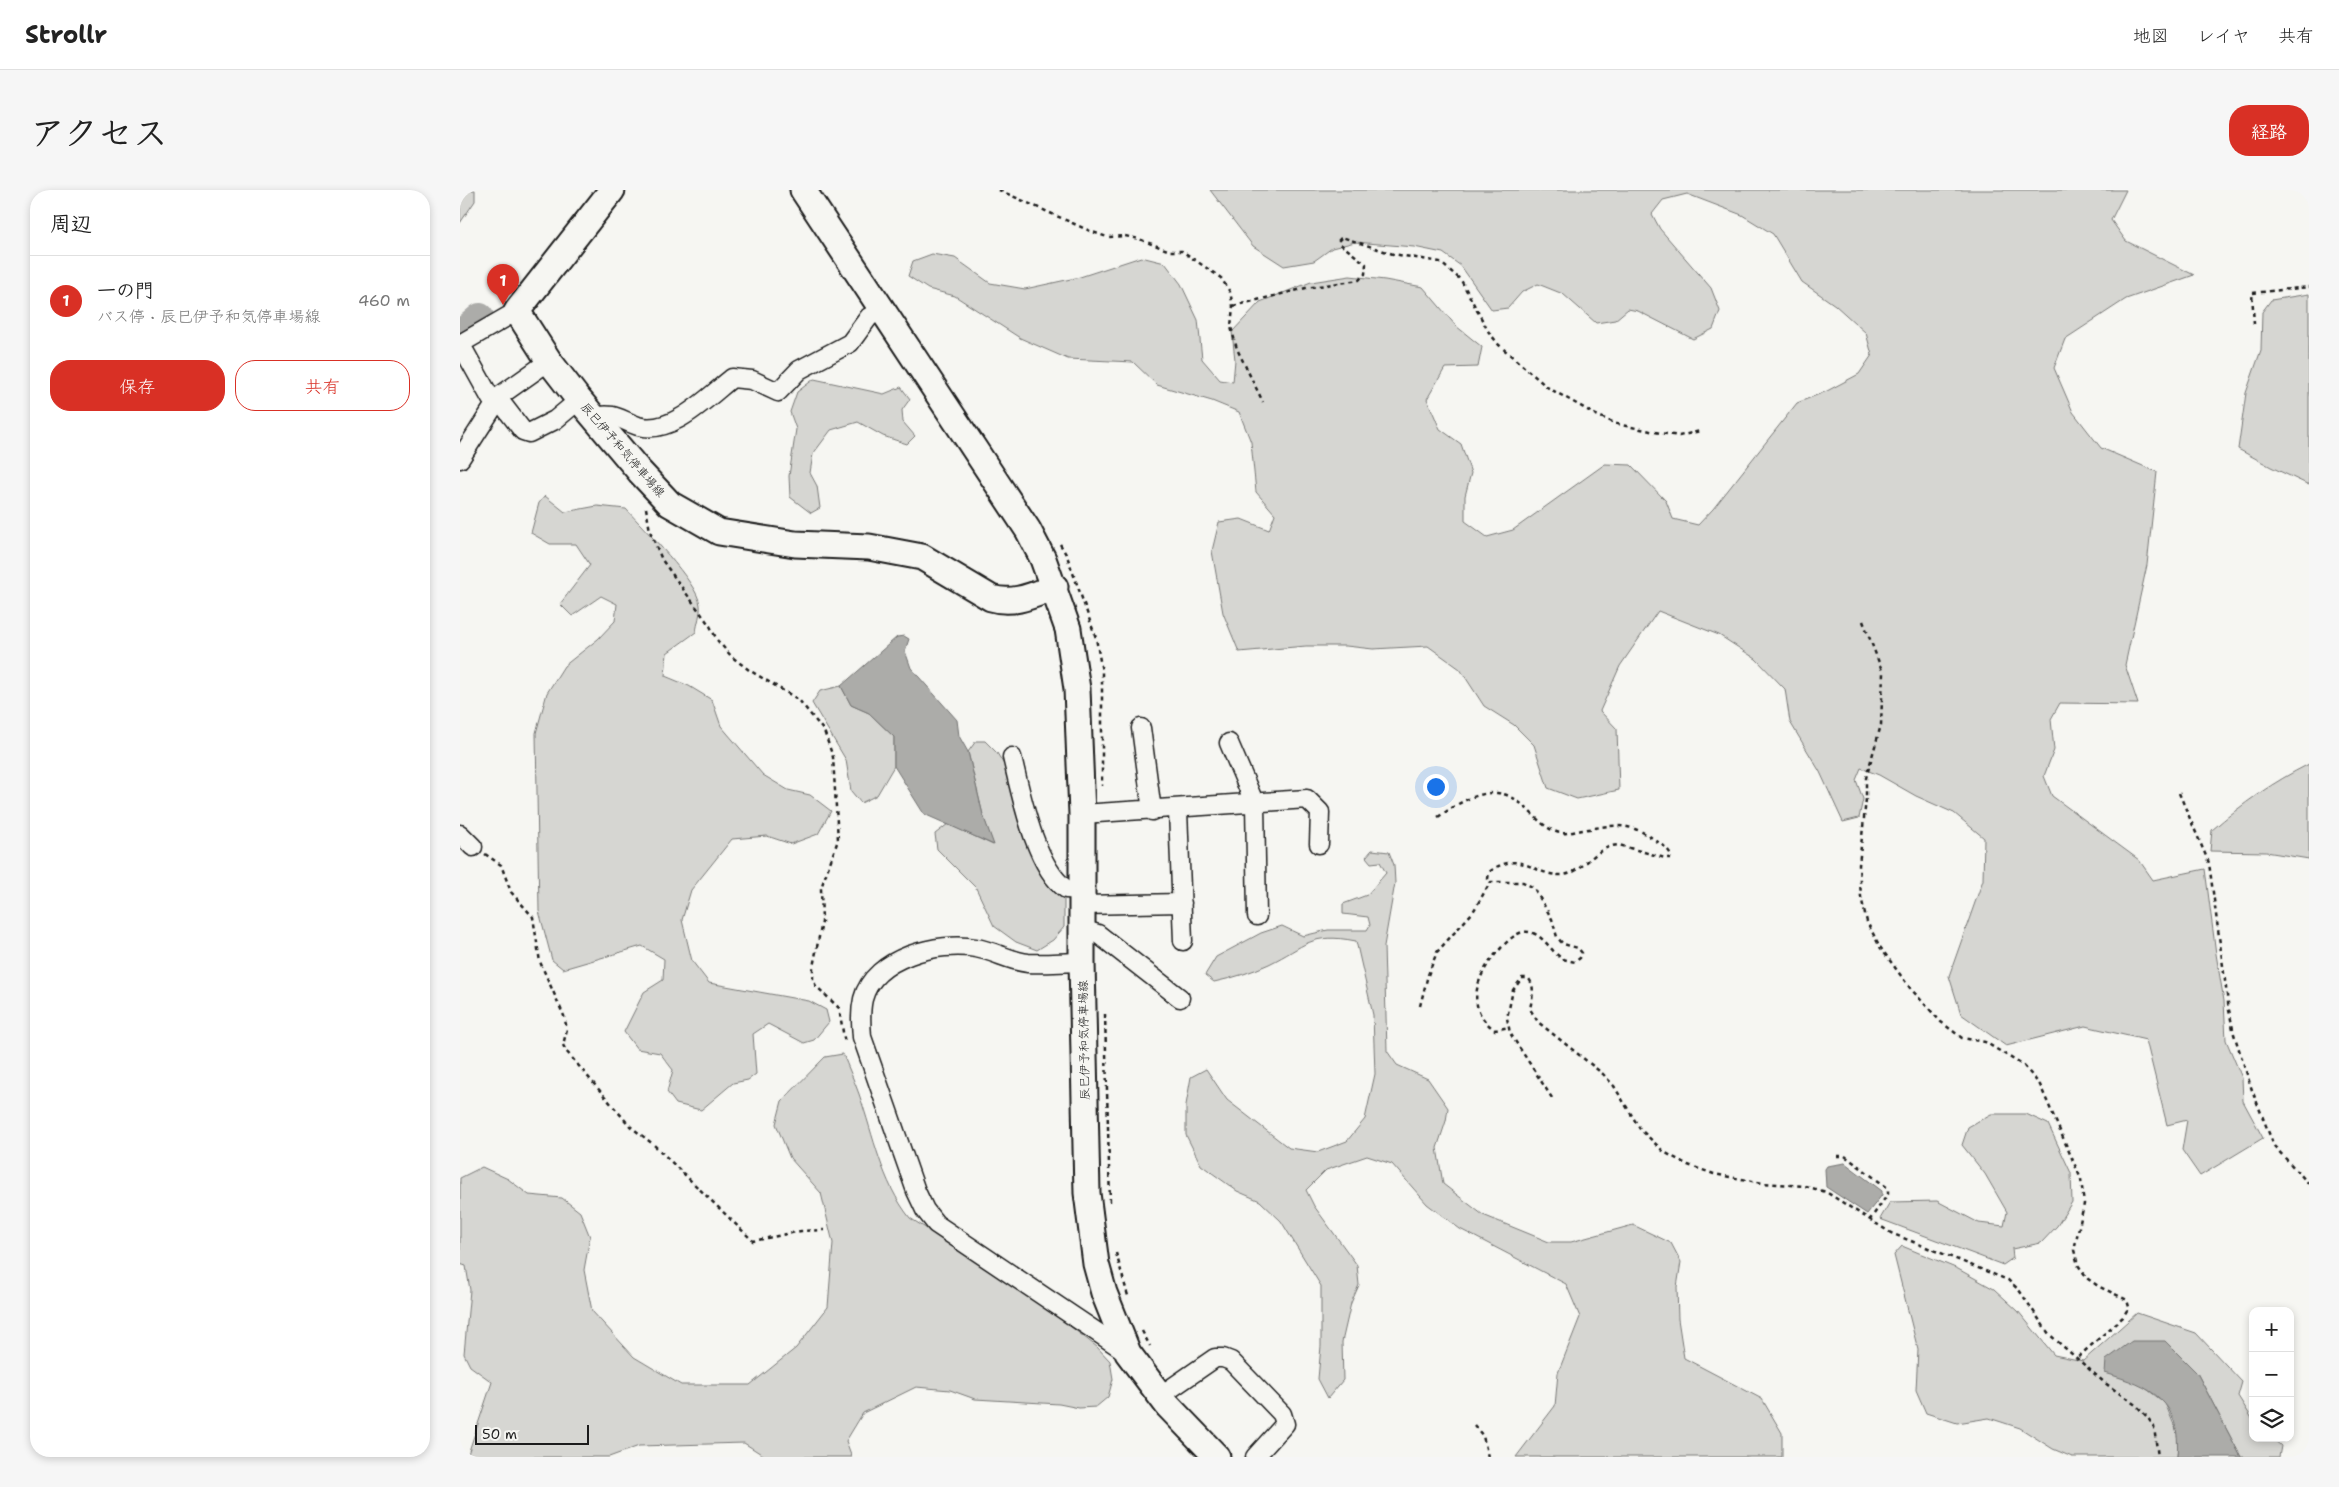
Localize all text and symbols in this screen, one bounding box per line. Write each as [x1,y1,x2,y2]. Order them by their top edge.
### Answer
text: Strollr [25,19,107,51]
text: 地図 [2133,24,2169,48]
text: レイヤ [2197,24,2250,48]
text: 共有 [2278,24,2314,48]
button: 経路 [2229,105,2309,156]
text: アクセス [30,109,168,156]
text: 周辺 [50,210,92,238]
pin: 1 [487,264,519,305]
text: 一の門 [97,278,154,303]
text: 1 [62,290,70,311]
text: 460 m [358,290,410,311]
text: バス停 · 辰巳伊予和気停車場線 [97,306,320,327]
button: 保存 [50,360,225,411]
button: 共有 [235,360,410,411]
street label: 辰巳伊予和気停車場線 [578,399,668,501]
your location [1423,774,1449,800]
street label: 辰巳伊予和気停車場線 [1075,980,1093,1100]
map controls [2249,1307,2294,1442]
button: + [2249,1307,2294,1352]
button: − [2249,1352,2294,1397]
button: layers [2249,1397,2294,1442]
scale bar [475,1422,589,1445]
text: 50 m [482,1425,517,1443]

